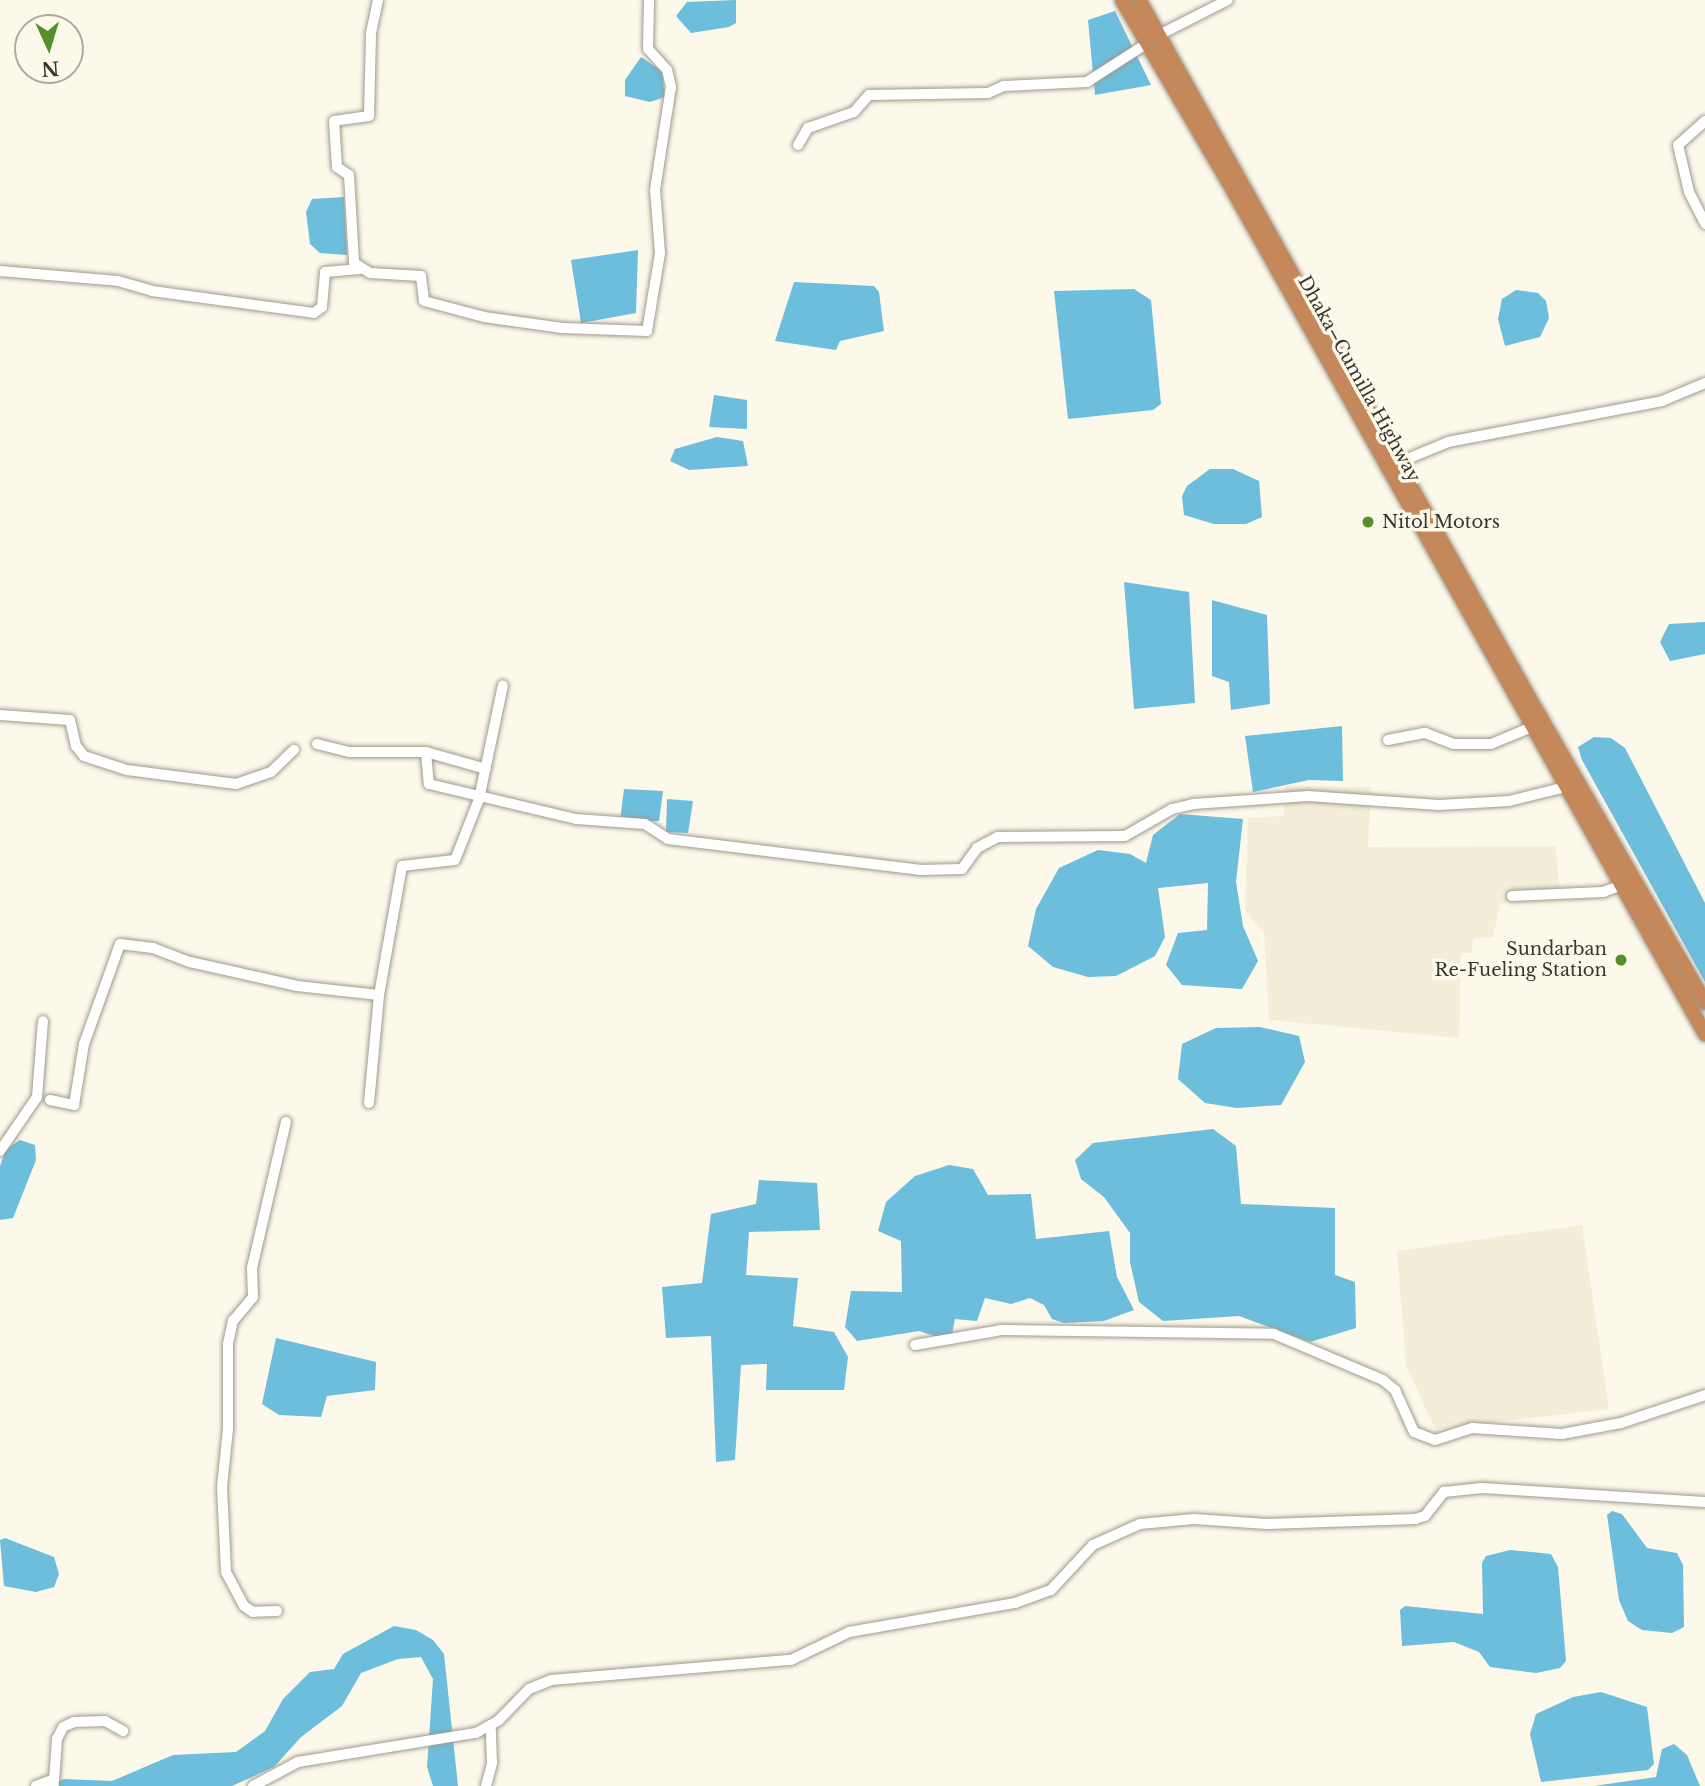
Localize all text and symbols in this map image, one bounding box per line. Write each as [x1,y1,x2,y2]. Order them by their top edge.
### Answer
north arrow [14,14,84,84]
text: N [41,56,60,81]
street label: Dhaka–Cumilla Highway [1293,272,1425,486]
place label: Nitol Motors [1382,511,1500,533]
marker: Nitol Motors [1360,514,1376,530]
place label: Sundarban Re-Fueling Station [1434,939,1607,982]
marker: Sundarban Re-Fueling Station [1613,952,1629,968]

